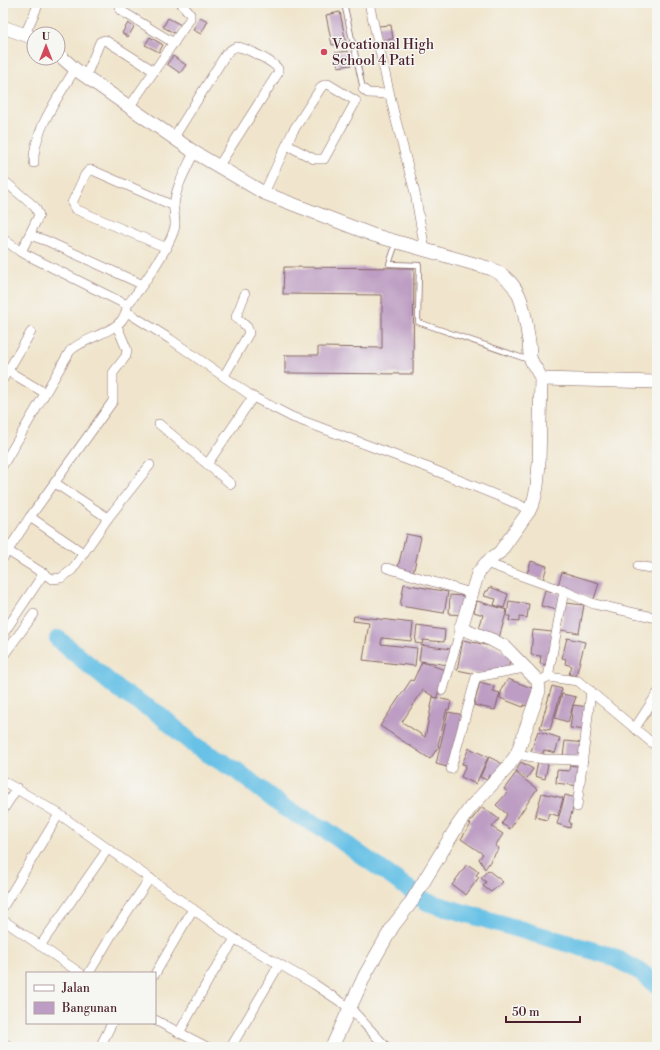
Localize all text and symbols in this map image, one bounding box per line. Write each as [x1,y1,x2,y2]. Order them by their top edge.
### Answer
north arrow [26,26,66,66]
text: U [42,30,51,44]
place label: Vocational High School 4 Pati [331,36,435,70]
marker: Vocational High School 4 Pati [319,47,329,57]
legend [26,972,156,1024]
text: Jalan [61,981,90,996]
scale bar [506,998,580,1024]
text: Bangunan [61,1001,117,1016]
text: 50 m [512,1005,540,1020]

